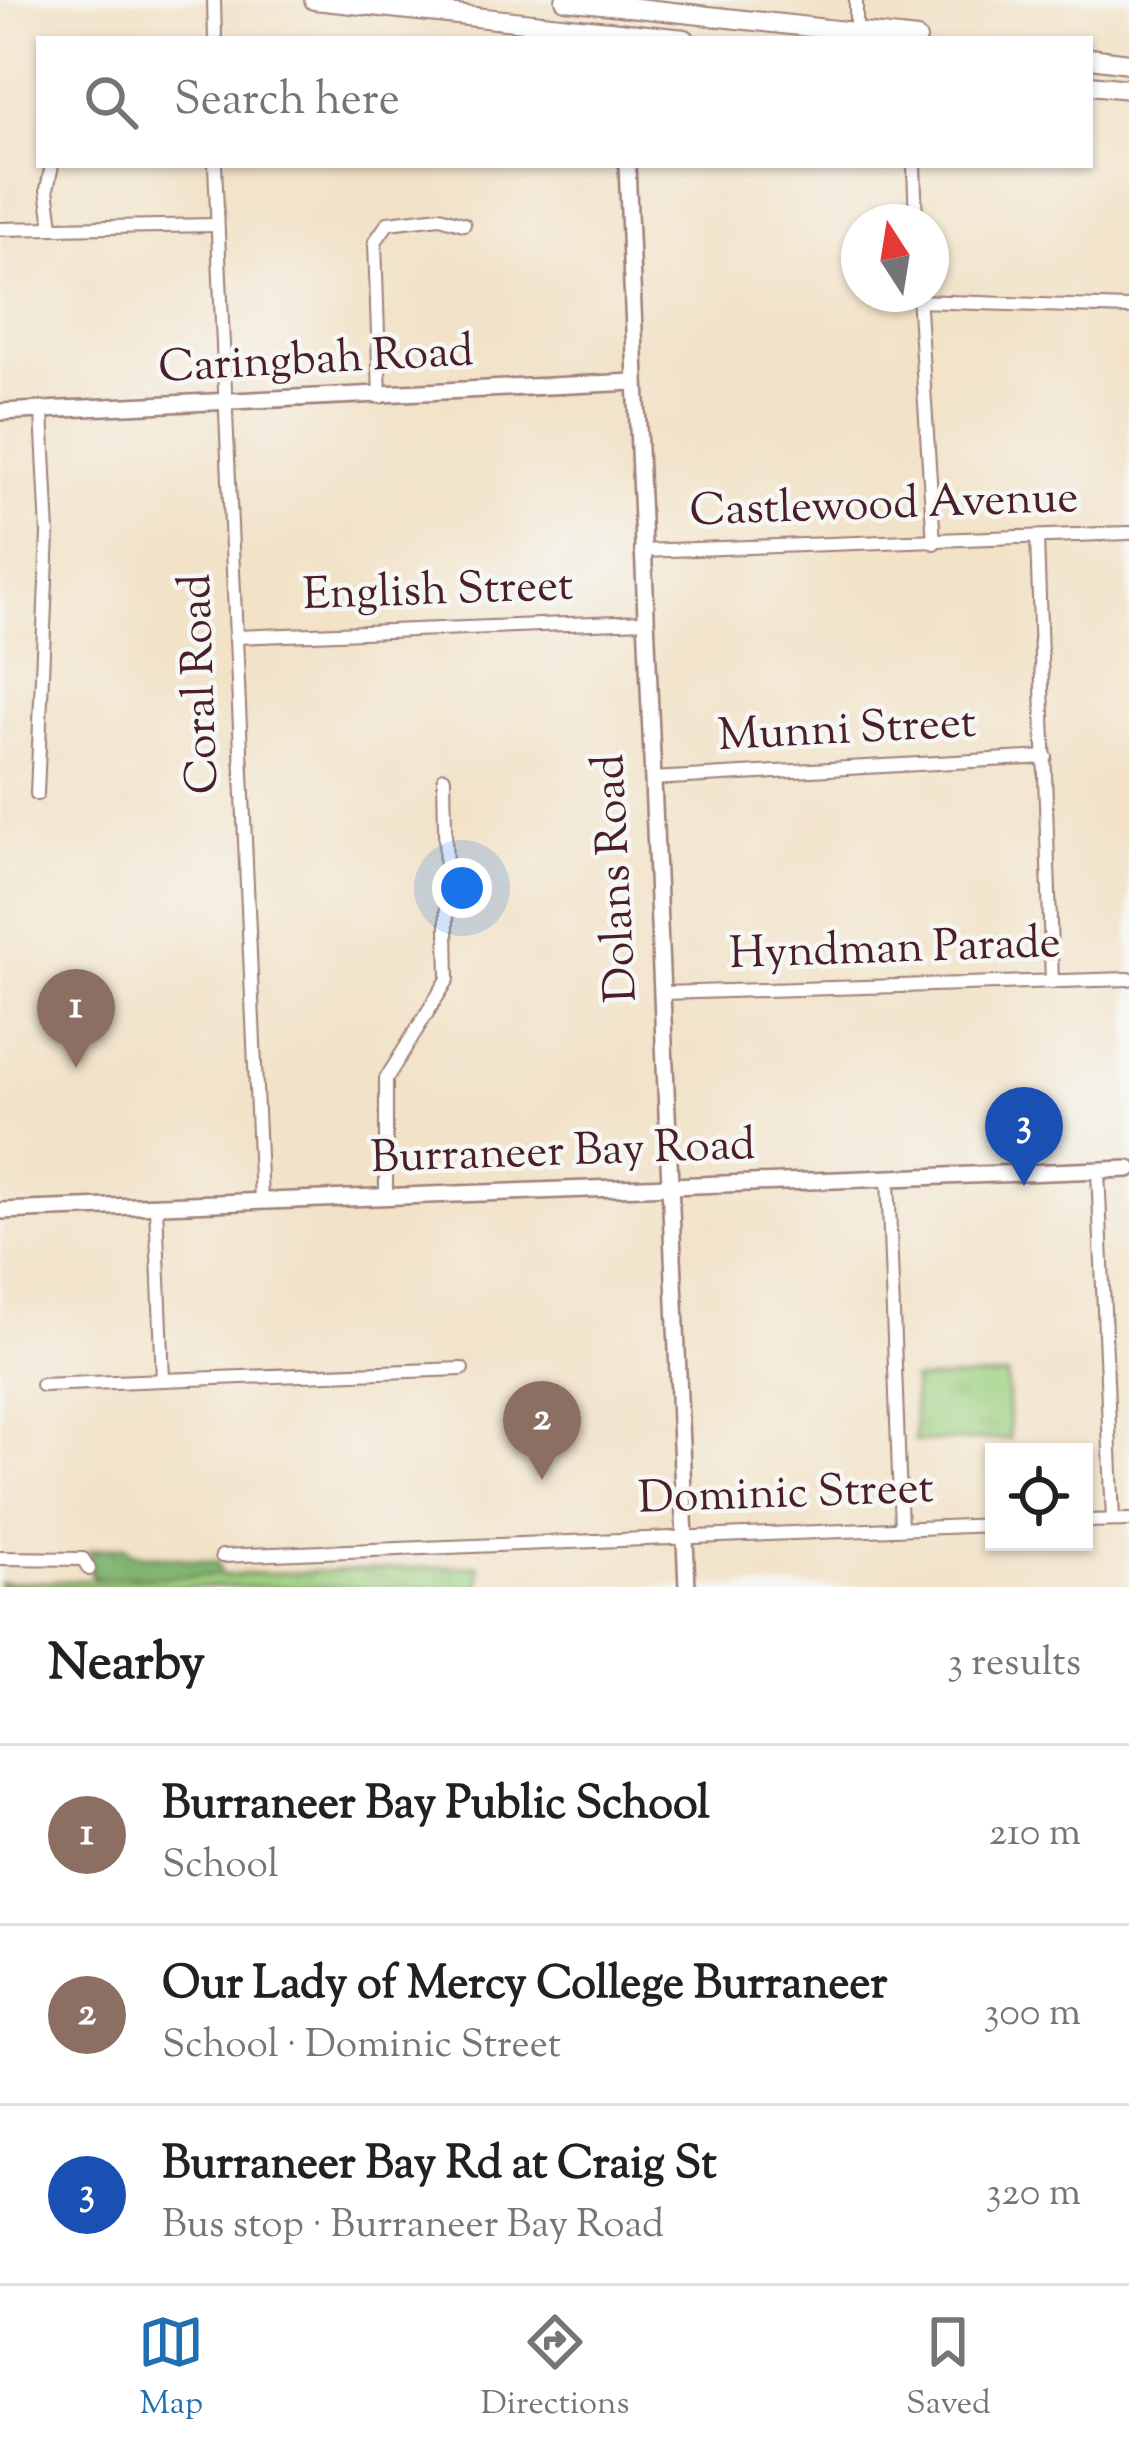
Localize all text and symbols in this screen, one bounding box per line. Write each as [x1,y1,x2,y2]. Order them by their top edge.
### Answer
search box [36,36,1093,168]
icon: search [78,69,144,135]
text: Search here [174,70,400,135]
north arrow [841,204,949,312]
street label: Caringbah Road [157,321,475,403]
street label: Castlewood Avenue [689,468,1079,546]
street label: English Street [302,556,574,630]
street label: Coral Road [166,573,238,795]
street label: Munni Street [716,693,978,771]
street label: Dolans Road [579,752,657,1004]
your location [432,858,492,918]
street label: Hyndman Parade [728,913,1062,989]
pin: 1 [37,969,115,1068]
pin: 3 [985,1087,1063,1186]
street label: Burraneer Bay Road [370,1115,756,1193]
pin: 2 [503,1381,581,1480]
map controls [985,1443,1093,1551]
button: locate [985,1443,1093,1551]
street label: Dominic Street [637,1458,935,1534]
text: Nearby [48,1629,205,1702]
text: 3 results [947,1637,1081,1693]
text: Burraneer Bay Public School [162,1774,710,1839]
text: 1 [80,1807,94,1863]
text: 210 m [989,1807,1081,1863]
text: School [162,1839,279,1895]
text: Our Lady of Mercy College Burraneer [162,1954,887,2019]
text: 2 [78,1987,96,2043]
text: 300 m [984,1987,1081,2043]
text: School · Dominic Street [162,2019,561,2075]
text: Burraneer Bay Rd at Craig St [162,2134,717,2199]
text: 3 [79,2167,95,2223]
text: 320 m [986,2167,1081,2223]
text: Bus stop · Burraneer Bay Road [162,2199,664,2255]
tab: Map [138,2309,204,2429]
tab: Directions [481,2309,630,2429]
tab: Saved [906,2309,991,2429]

